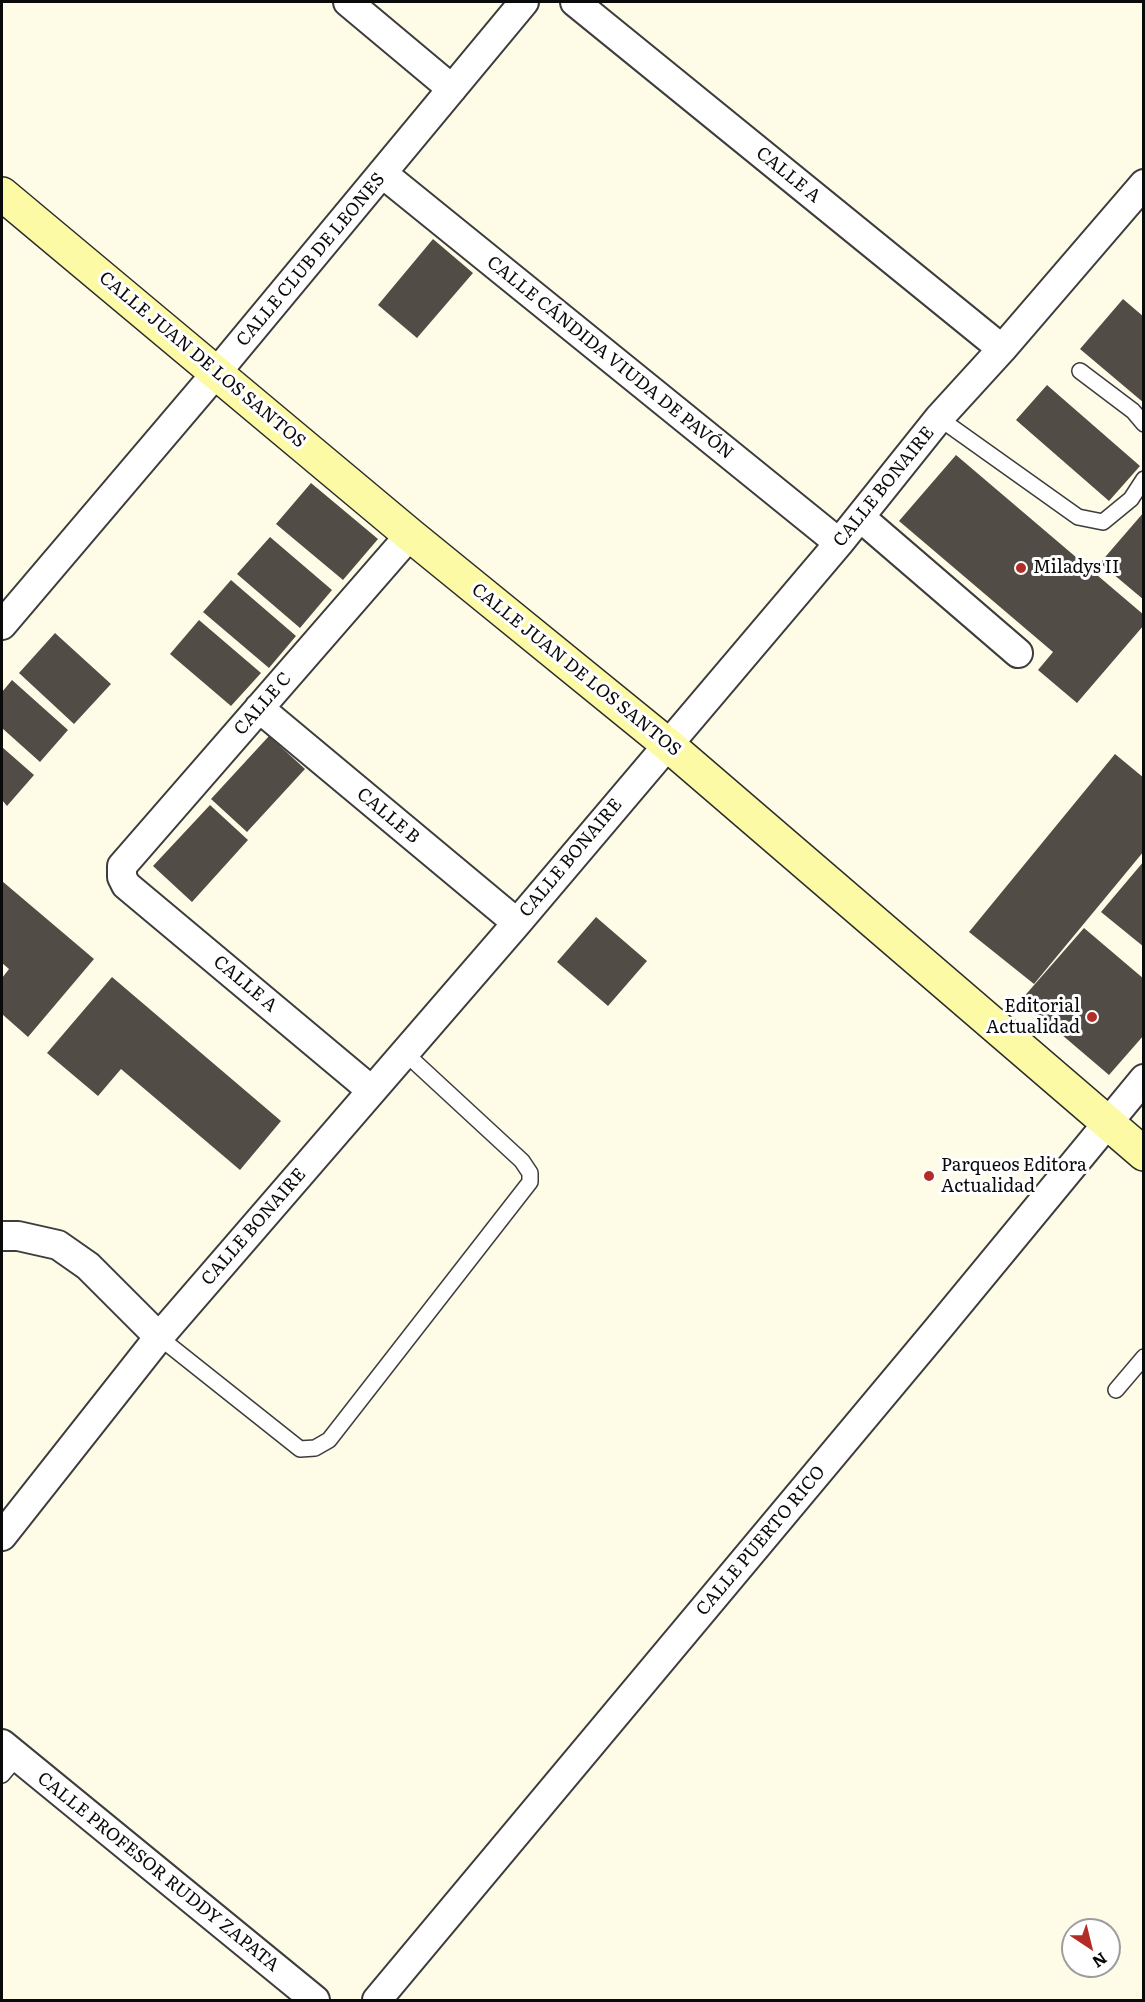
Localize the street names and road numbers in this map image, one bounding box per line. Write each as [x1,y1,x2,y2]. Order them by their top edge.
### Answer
street label: CALLE A [751,142,825,208]
street label: CALLE CLUB DE LEONES [232,169,390,351]
street label: CALLE CÁNDIDA VIUDA DE PAVÓN [482,252,738,464]
street label: CALLE JUAN DE LOS SANTOS [94,267,310,453]
street label: CALLE BONAIRE [829,423,939,551]
street label: CALLE JUAN DE LOS SANTOS [467,579,685,761]
street label: CALLE C [230,668,296,740]
street label: CALLE B [352,784,424,848]
street label: CALLE BONAIRE [515,794,627,922]
street label: CALLE A [209,951,281,1017]
street label: CALLE BONAIRE [197,1164,311,1290]
street label: CALLE PUERTO RICO [692,1462,830,1620]
street label: CALLE PROFESOR RUDDY ZAPATA [33,1768,283,1976]

